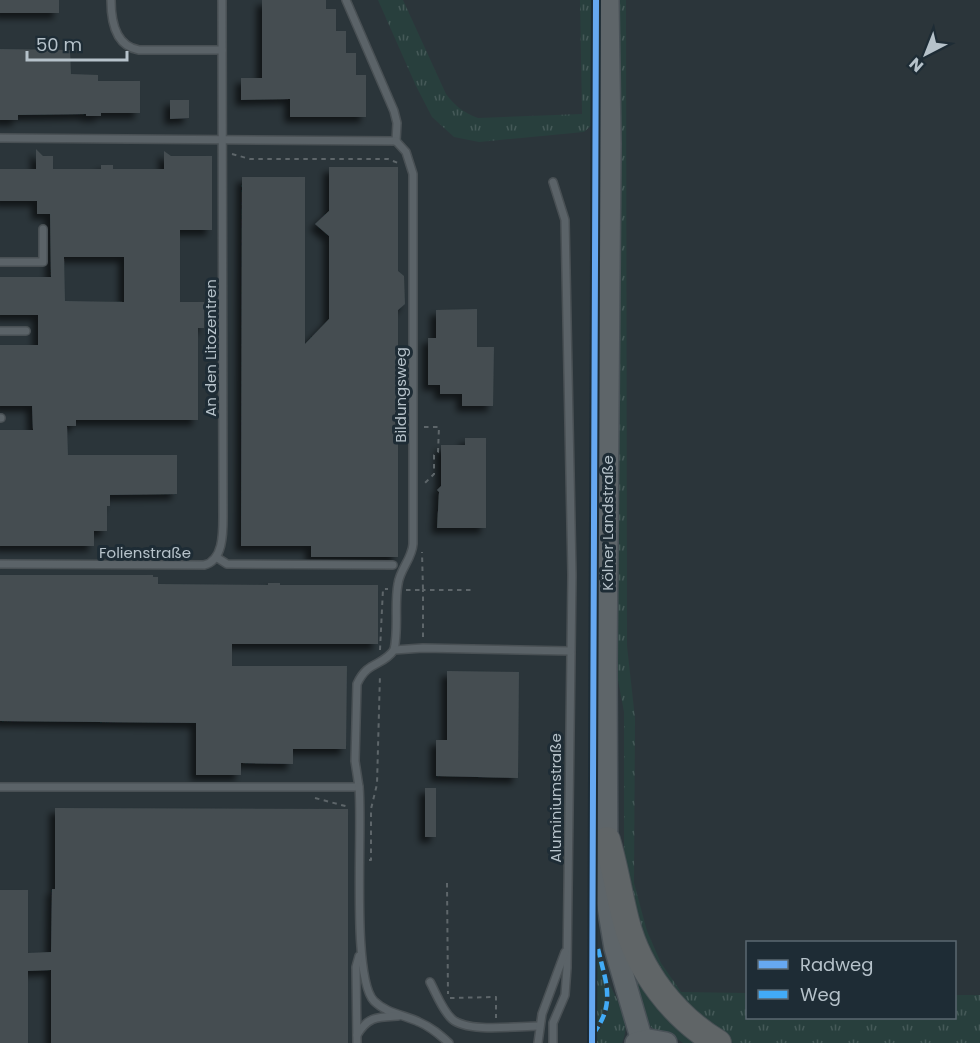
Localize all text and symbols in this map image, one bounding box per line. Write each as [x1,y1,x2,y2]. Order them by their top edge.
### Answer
scale bar [27,24,128,62]
north arrow [896,24,956,84]
text: 50 m [36,32,82,57]
text: N [904,52,928,77]
street label: An den Litozentren [200,279,221,417]
street label: Bildungsweg [390,347,411,443]
street label: Kölner Landstraße [597,455,618,591]
street label: Folienstraße [99,542,191,563]
street label: Aluminiumstraße [545,733,566,863]
legend [746,941,956,1019]
text: Radweg [800,952,873,977]
text: Weg [800,982,841,1007]

